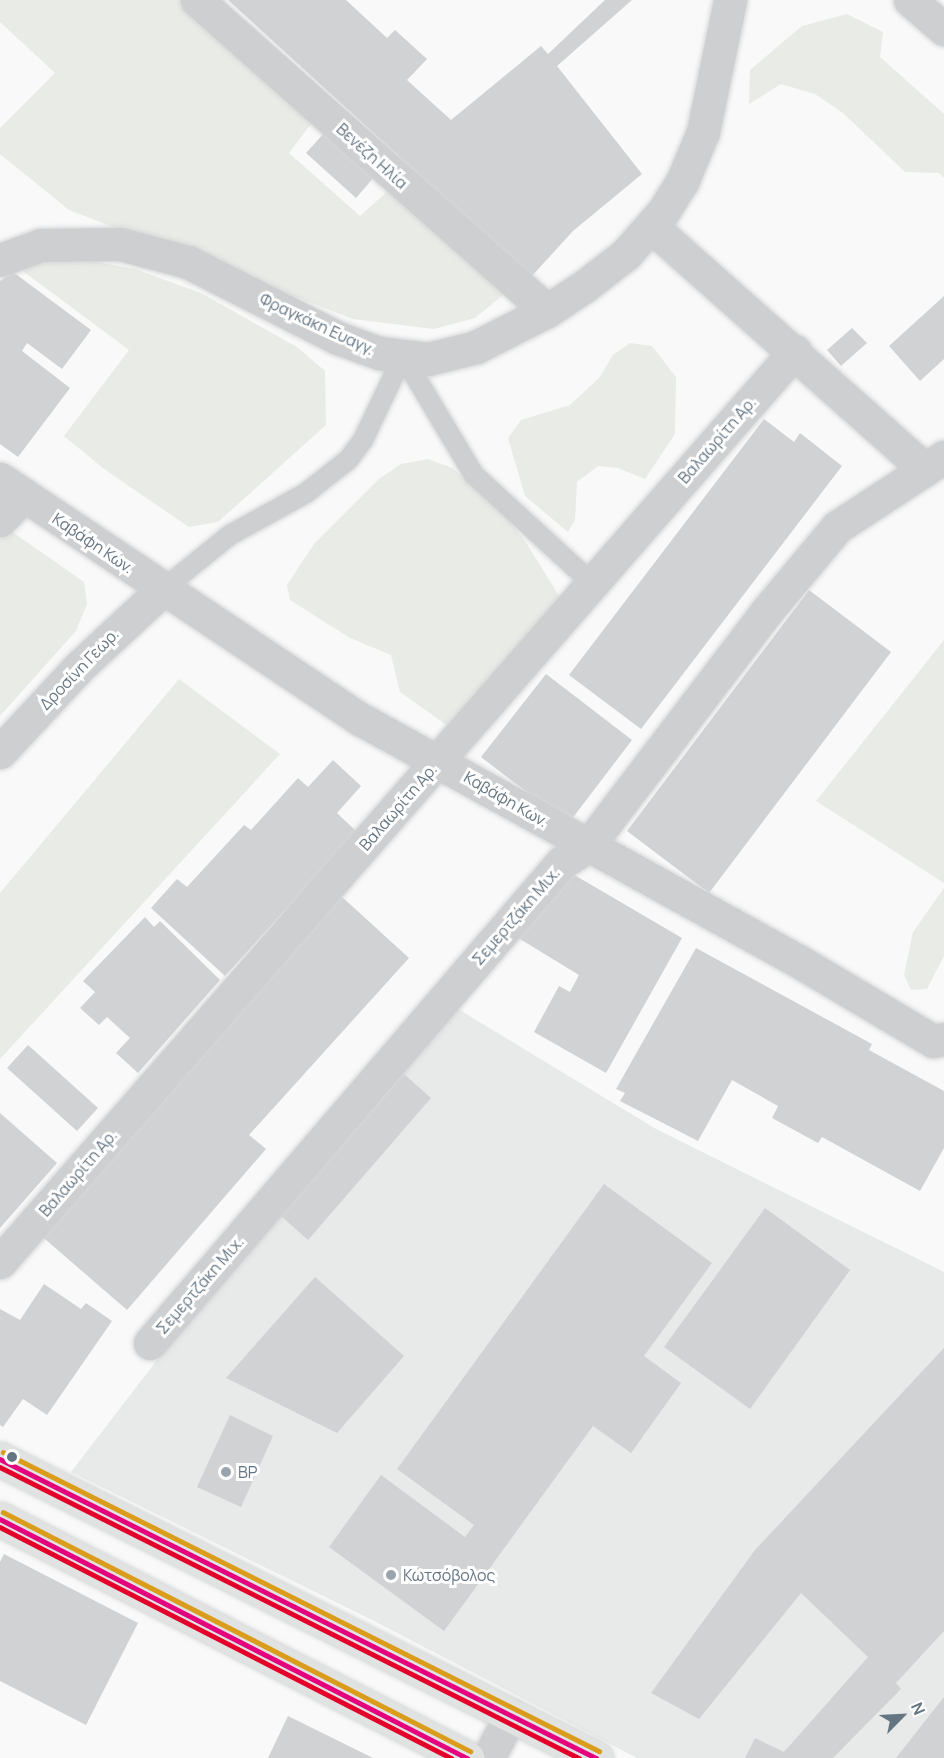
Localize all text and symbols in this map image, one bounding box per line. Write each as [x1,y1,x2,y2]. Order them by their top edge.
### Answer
street label: Βενέζη Ηλία [333,119,411,193]
street label: Φραγκάκη Ευαγγ. [257,289,377,359]
street label: Βαλαωρίτη Αρ. [674,393,760,487]
street label: Καβάφη Κων. [49,509,137,577]
street label: Δροσίνη Γεωρ. [35,624,123,714]
street label: Βαλαωρίτη Αρ. [355,760,441,854]
street label: Καβάφη Κων. [461,767,551,831]
street label: Σεμερτζάκη Μιχ. [468,863,564,969]
street label: Βαλαωρίτη Αρ. [35,1126,121,1220]
street label: Σεμερτζάκη Μιχ. [152,1232,248,1338]
unlabelled marker [6,1451,18,1463]
place label: BP [238,1462,257,1482]
marker: BP [219,1465,233,1479]
place label: Κωτσόβολος [403,1565,495,1585]
marker: Κωτσόβολος [384,1568,398,1582]
north arrow [872,1686,932,1746]
text: N [906,1699,931,1718]

